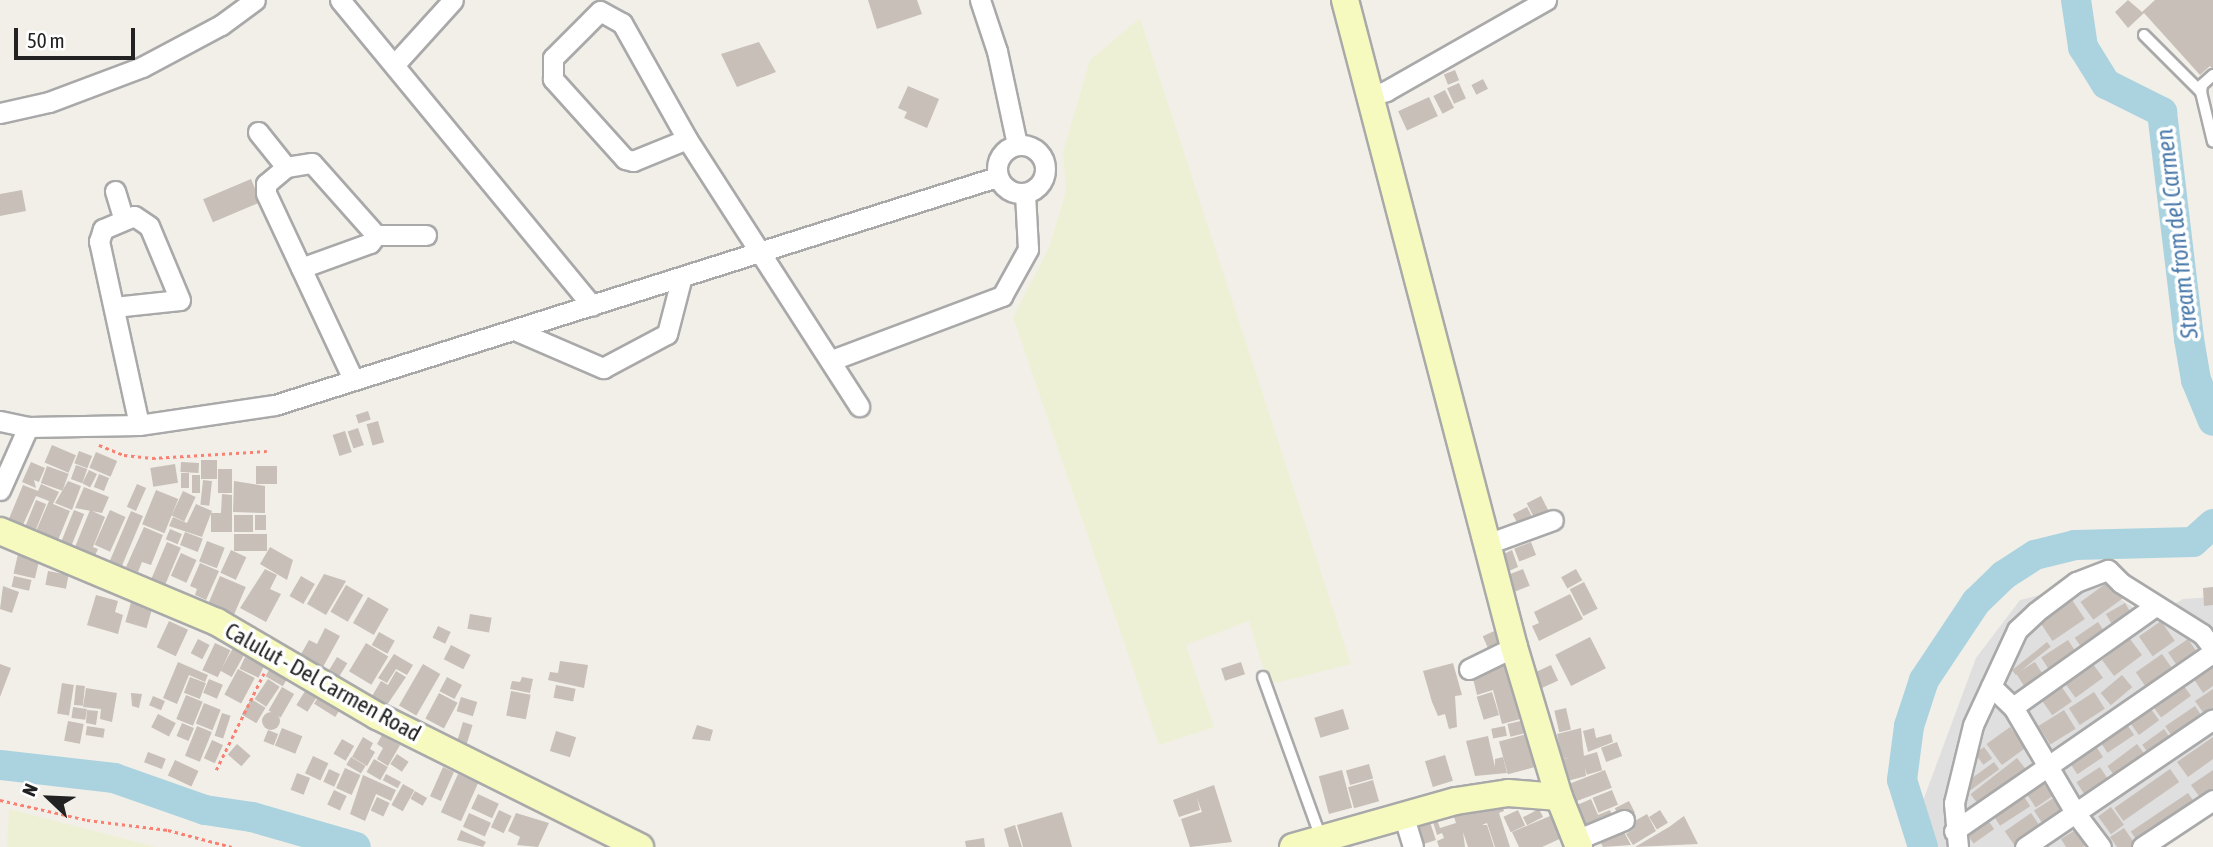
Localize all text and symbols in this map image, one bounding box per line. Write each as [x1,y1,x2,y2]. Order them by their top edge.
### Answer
scale bar [18,14,138,58]
text: 50 m [27,28,65,52]
water label: Stream from del Carmen [2150,127,2204,341]
street label: Calulut - Del Carmen Road [220,617,426,747]
north arrow [14,763,84,833]
text: N [17,780,42,799]

